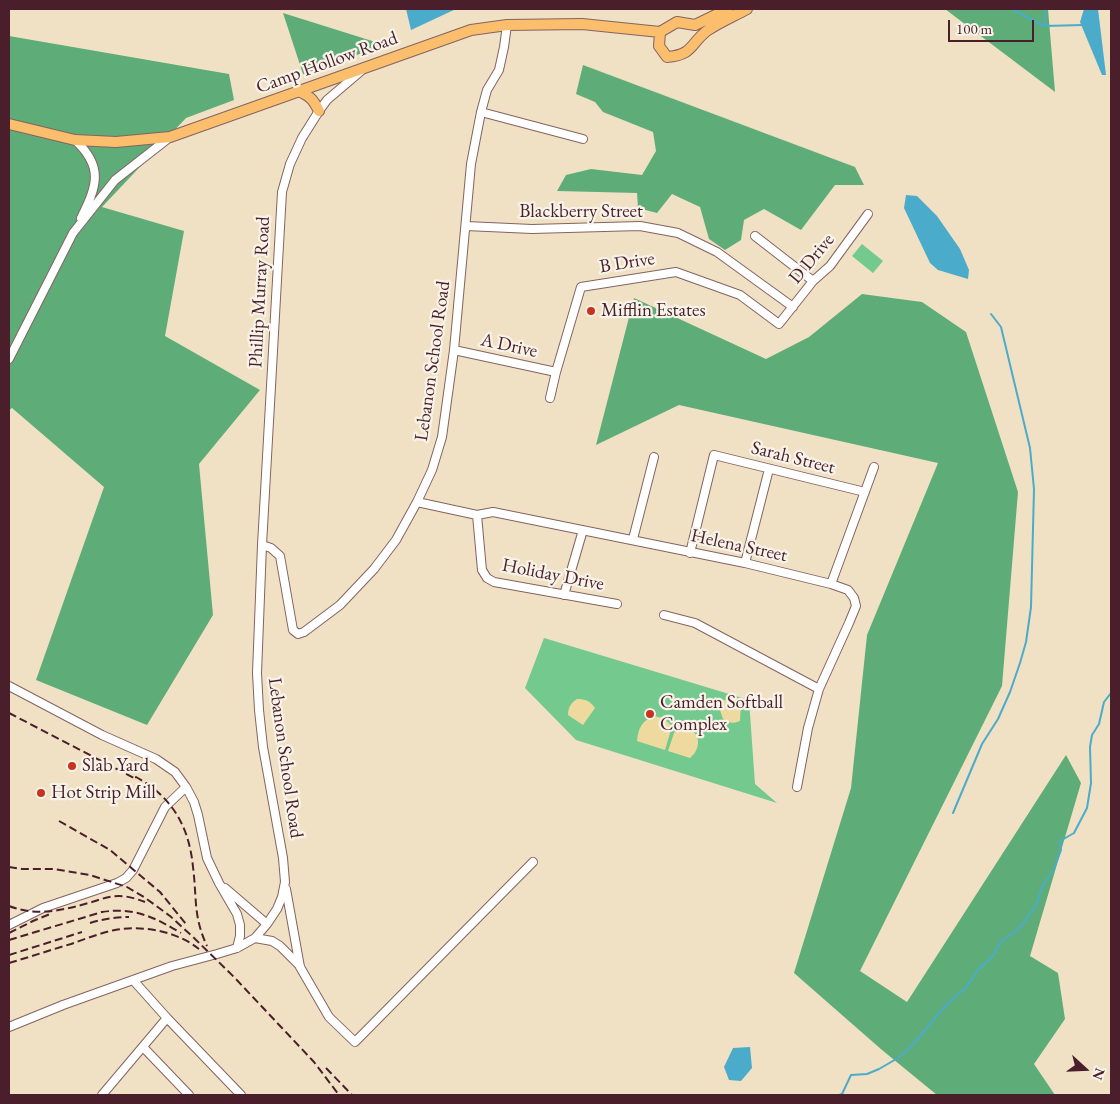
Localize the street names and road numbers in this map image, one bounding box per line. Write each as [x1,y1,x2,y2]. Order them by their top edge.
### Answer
street label: Camp Hollow Road [253,27,401,99]
street label: Blackberry Street [519,201,643,223]
street label: Phillip Murray Road [245,216,275,368]
street label: D Drive [784,229,840,289]
street label: B Drive [598,247,656,279]
street label: Lebanon School Road [410,279,456,443]
street label: A Drive [478,329,540,363]
street label: Sarah Street [749,437,837,479]
street label: Helena Street [689,525,789,567]
street label: Holiday Drive [500,554,606,596]
street label: Lebanon School Road [262,676,308,840]

